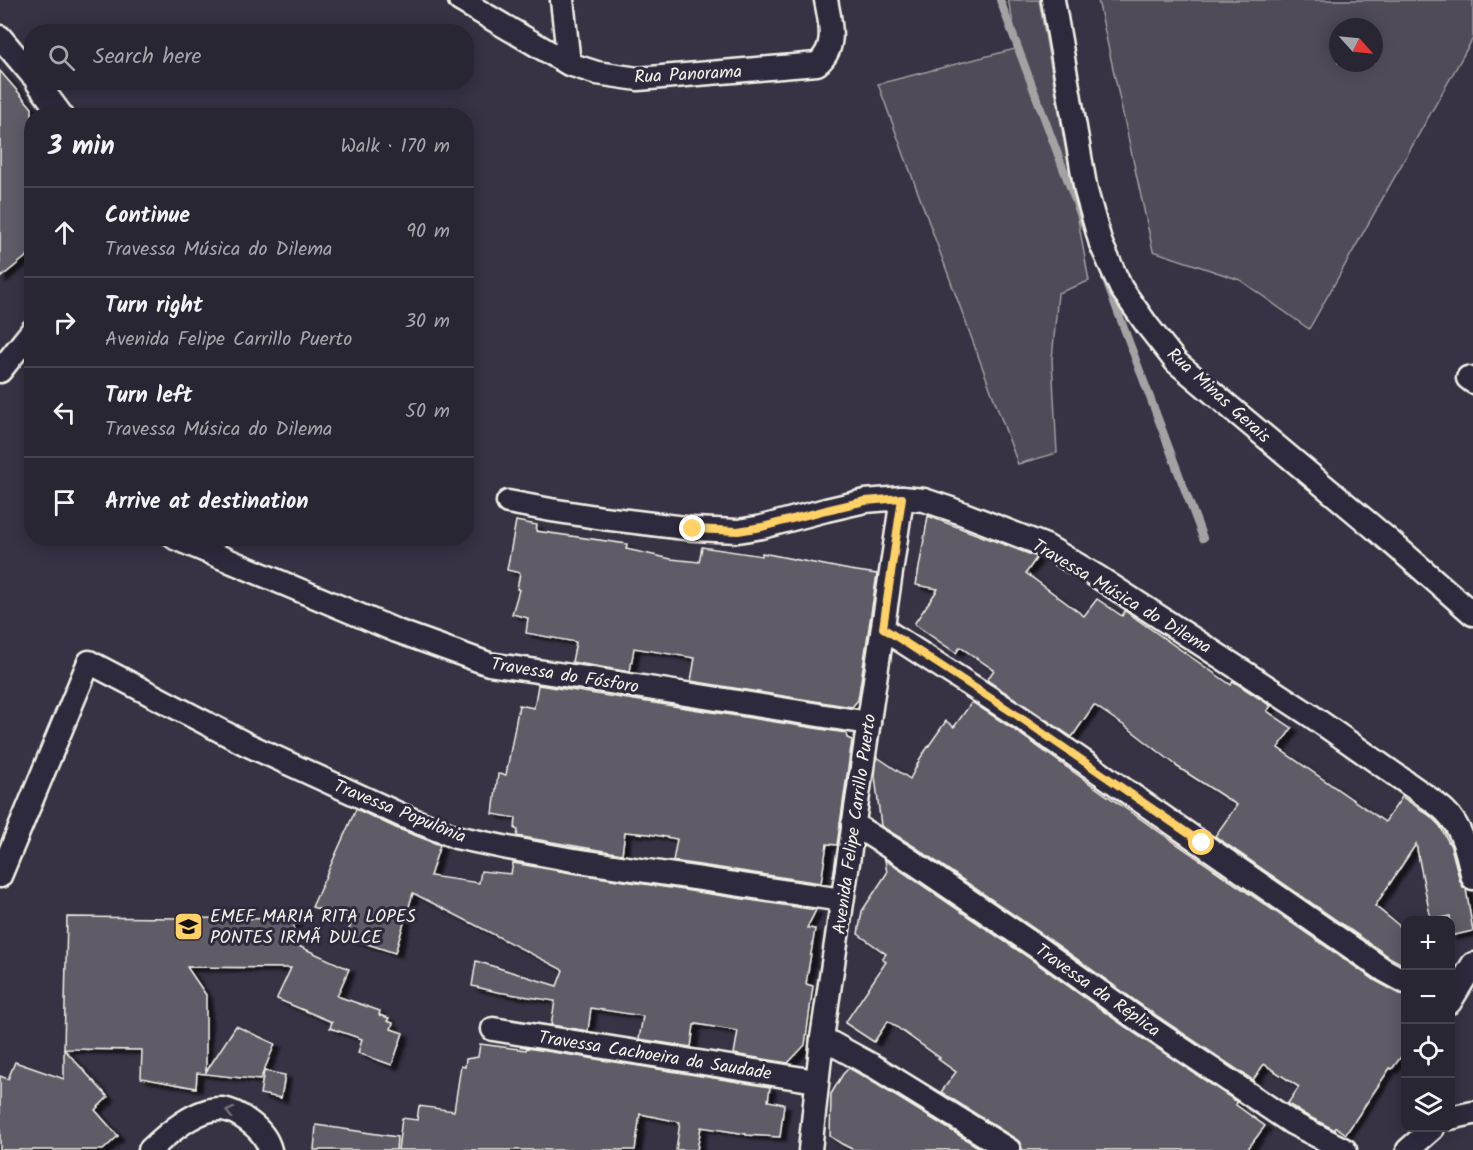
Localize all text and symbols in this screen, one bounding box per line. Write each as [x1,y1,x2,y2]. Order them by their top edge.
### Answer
north arrow [1329,18,1383,72]
search box [24,24,474,90]
text: Search here [93,40,201,75]
icon: search [45,41,78,74]
street label: Rua Panorama [633,58,743,93]
text: 3 min [48,126,115,168]
text: Walk · 170 m [340,131,450,163]
text: Continue [105,199,190,234]
icon: ahead [48,216,81,249]
text: 90 m [406,216,450,248]
text: Travessa Música do Dilema [105,234,332,266]
text: Turn right [105,289,203,324]
icon: right [48,306,81,339]
text: 30 m [405,306,450,338]
text: Avenida Felipe Carrillo Puerto [105,324,352,356]
street label: Rua Minas Gerais [1159,341,1277,451]
text: Turn left [105,379,192,414]
icon: left [48,396,81,429]
text: 50 m [405,396,450,428]
text: Travessa Música do Dilema [105,414,332,446]
text: Arrive at destination [105,485,308,520]
icon: arrive [48,486,81,519]
route end [679,515,705,541]
street label: Travessa Música do Dilema [1026,532,1216,662]
street label: Travessa do Fósforo [489,650,641,702]
street label: Avenida Felipe Carrillo Puerto [826,712,885,936]
street label: Travessa Populônia [329,773,470,852]
route start [1188,829,1214,855]
place label: EMEF MARIA RITA LOPES PONTES IRMÃ DULCE [210,903,416,953]
school or university icon: EMEF MARIA RITA LOPES PONTES IRMÃ DULCE [173,910,205,942]
map controls [1401,916,1455,1132]
button: + [1401,916,1455,970]
street label: Travessa da Réplica [1028,937,1166,1045]
button: − [1401,970,1455,1024]
street label: Travessa Cachoeira da Saudade [536,1024,773,1089]
button: locate [1401,1024,1455,1078]
button: layers [1401,1078,1455,1132]
one-way arrow [225,1107,236,1119]

